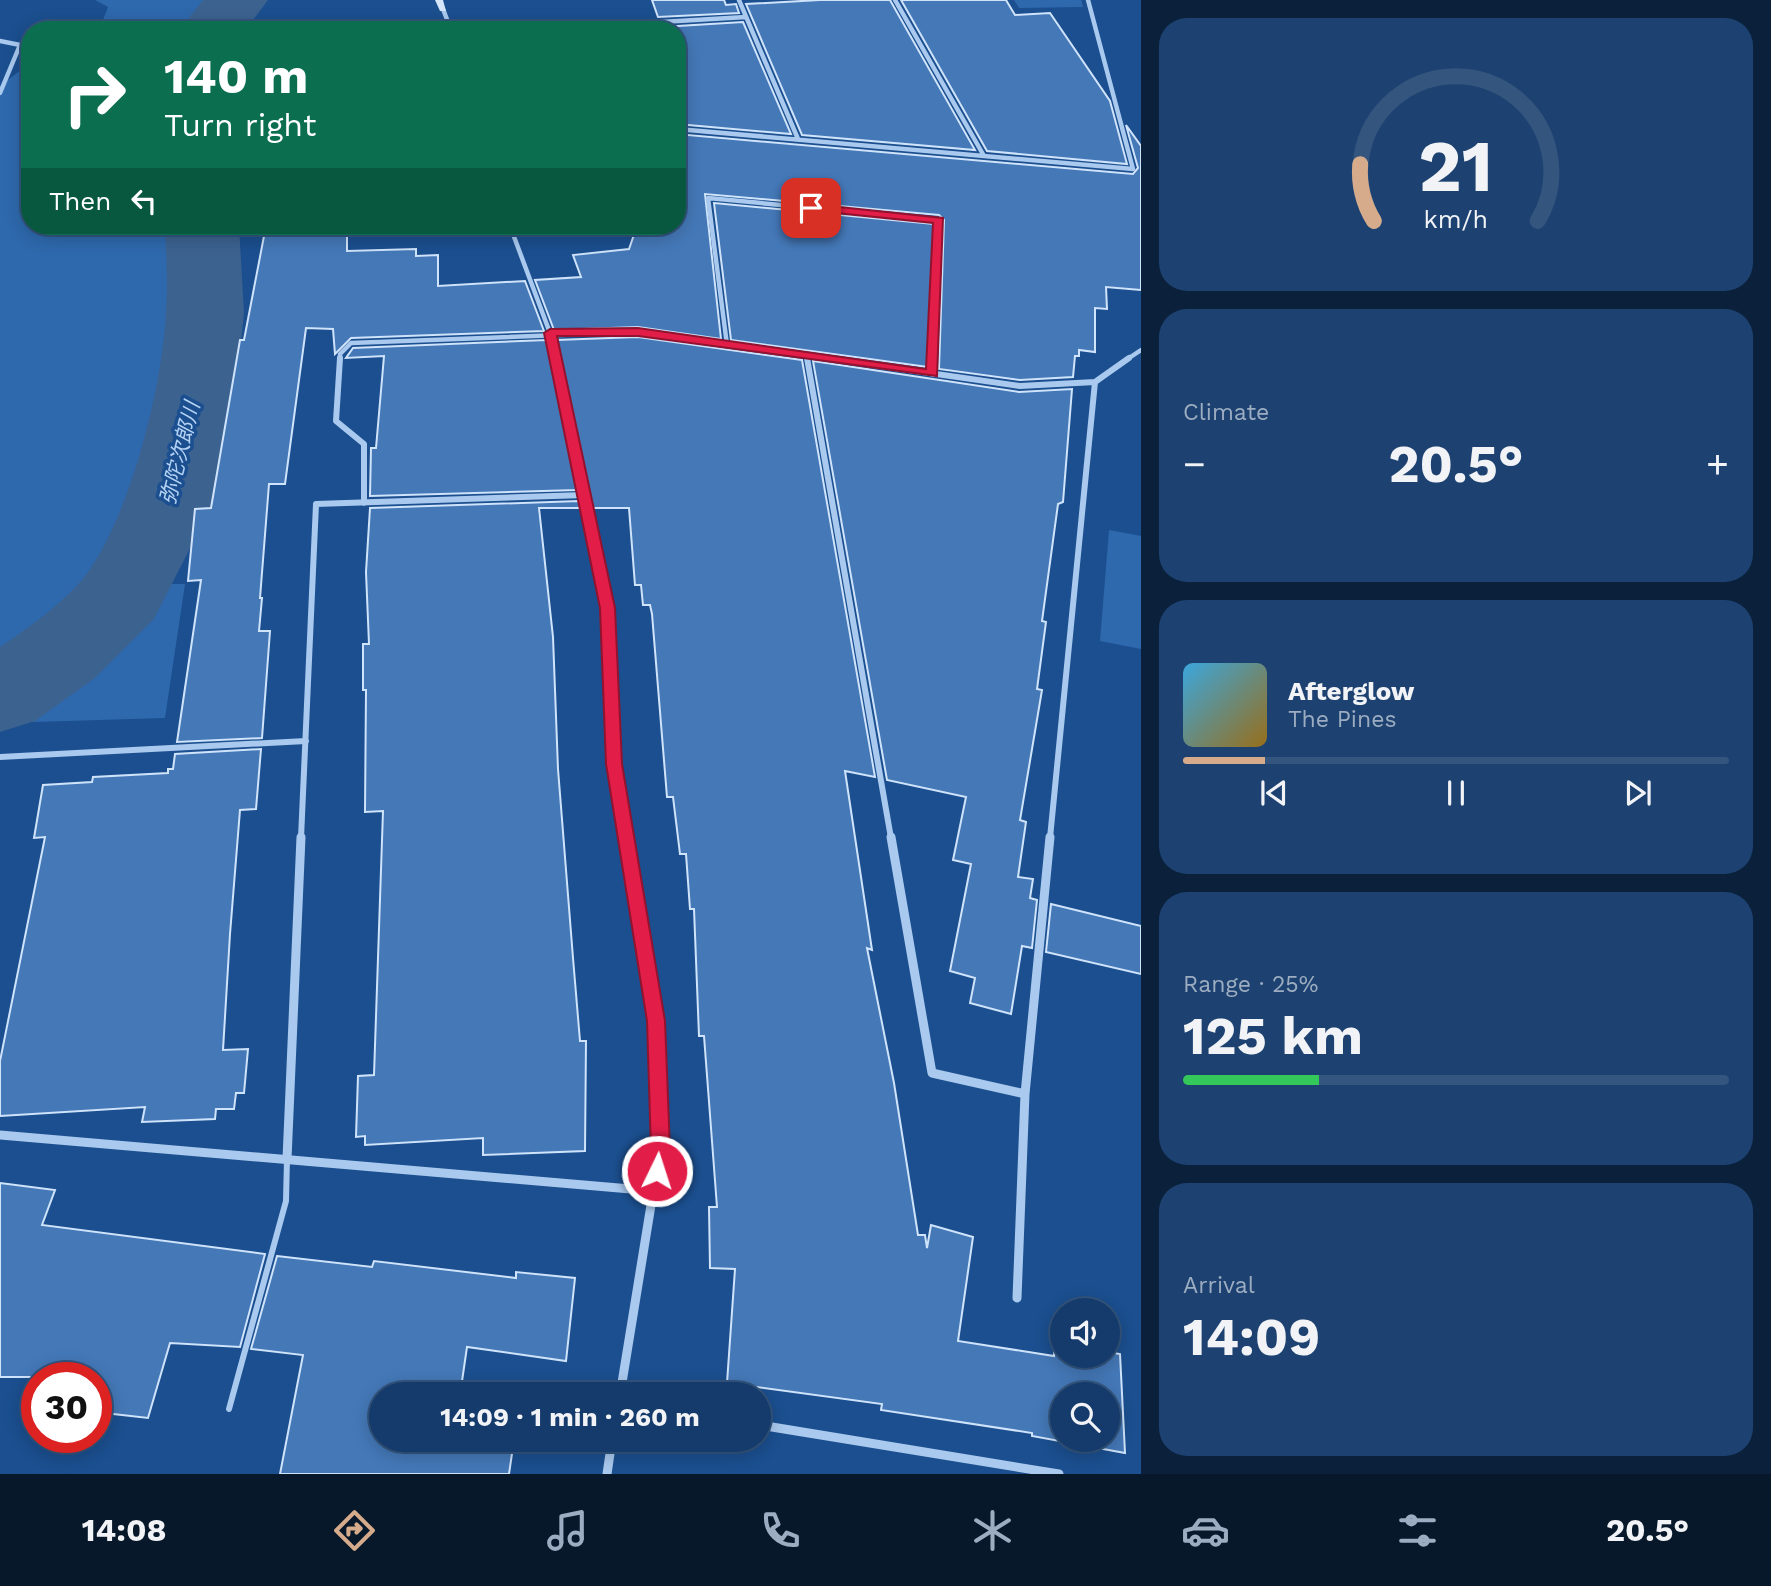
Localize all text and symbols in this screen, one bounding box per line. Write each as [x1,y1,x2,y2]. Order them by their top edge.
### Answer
text: 140 m [164,47,308,105]
icon: right [49,49,140,140]
text: Turn right [164,106,316,144]
text: 21 [1419,123,1493,209]
pin [781,178,841,238]
icon: left [125,182,163,220]
text: Then [49,186,111,216]
icon: arrive [792,189,830,227]
text: km/h [1424,204,1488,233]
water label: 弥陀次郎川 [155,397,205,507]
text: Climate [1183,399,1269,426]
text: 20.5° [1388,434,1524,495]
text: − [1183,442,1206,486]
text: + [1706,442,1729,486]
text: Afterglow [1288,676,1414,706]
text: The Pines [1288,706,1397,733]
icon: previous [1255,774,1293,812]
icon: pause [1437,774,1475,812]
icon: next [1619,774,1657,812]
text: Range · 25% [1183,971,1318,998]
text: 125 km [1183,1006,1363,1067]
position arrow [620,1134,694,1208]
text: Arrival [1183,1272,1255,1299]
map controls [1050,1298,1120,1452]
button: sound [1050,1298,1120,1368]
text: 14:09 [1183,1307,1320,1368]
speed limit sign: 30 [21,1362,112,1453]
button: search [1050,1382,1120,1452]
text: 14:09 · 1 min · 260 m [440,1402,700,1432]
icon: directions [330,1506,379,1555]
icon: music [543,1506,592,1555]
icon: phone [756,1506,805,1555]
icon: climate [968,1506,1017,1555]
icon: car [1181,1506,1230,1555]
icon: filters [1393,1506,1442,1555]
text: 14:08 [82,1511,167,1549]
text: 20.5° [1606,1511,1689,1549]

